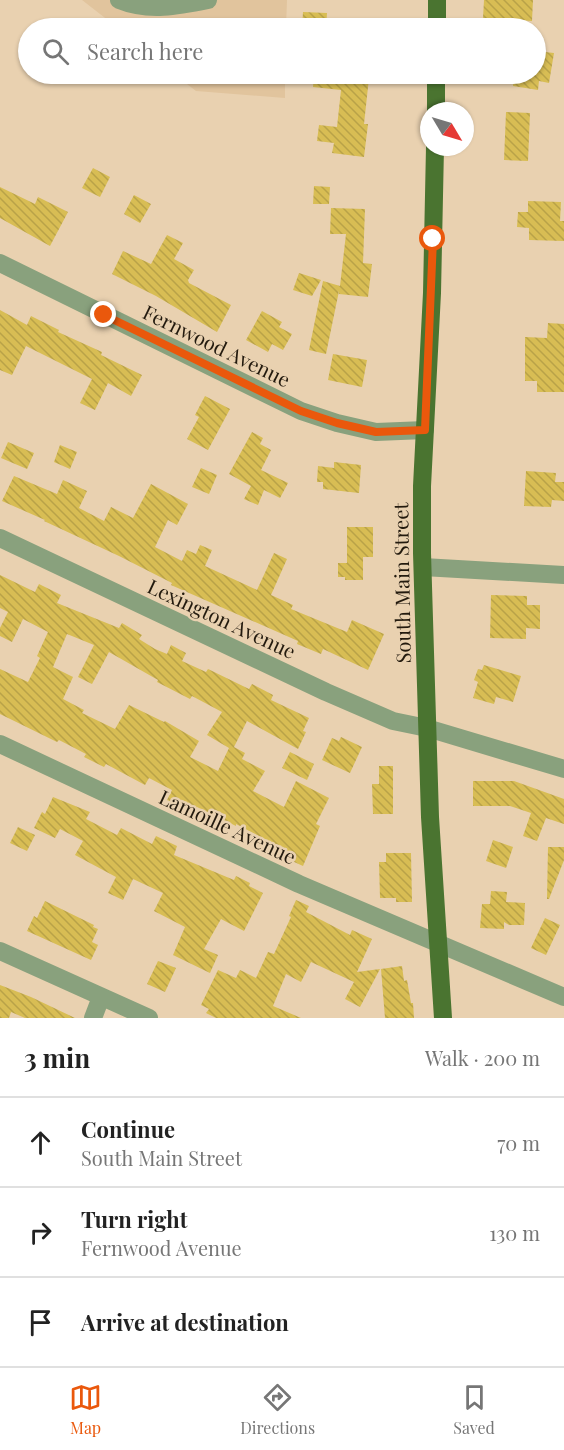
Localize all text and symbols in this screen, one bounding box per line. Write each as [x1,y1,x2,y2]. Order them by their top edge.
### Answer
search box [18,18,546,84]
icon: search [39,35,72,68]
text: Search here [87,36,203,66]
north arrow [420,102,474,156]
route start [419,225,445,251]
street label: Fernwood Avenue [139,298,295,392]
route end [90,301,116,327]
street label: South Main Street [386,501,416,664]
street label: Lexington Avenue [144,572,300,664]
street label: Lamoille Avenue [155,782,301,870]
text: 3 min [24,1040,90,1075]
text: Walk · 200 m [425,1044,540,1071]
text: Continue [81,1114,175,1144]
icon: ahead [24,1126,57,1159]
text: 70 m [497,1129,540,1156]
text: South Main Street [81,1144,242,1171]
text: Turn right [81,1204,187,1234]
icon: right [24,1216,57,1249]
text: 130 m [489,1219,540,1246]
text: Fernwood Avenue [81,1234,242,1261]
icon: arrive [24,1306,57,1339]
text: Arrive at destination [81,1307,289,1337]
tab: Map [69,1381,102,1438]
tab: Directions [240,1381,315,1438]
tab: Saved [453,1381,495,1438]

